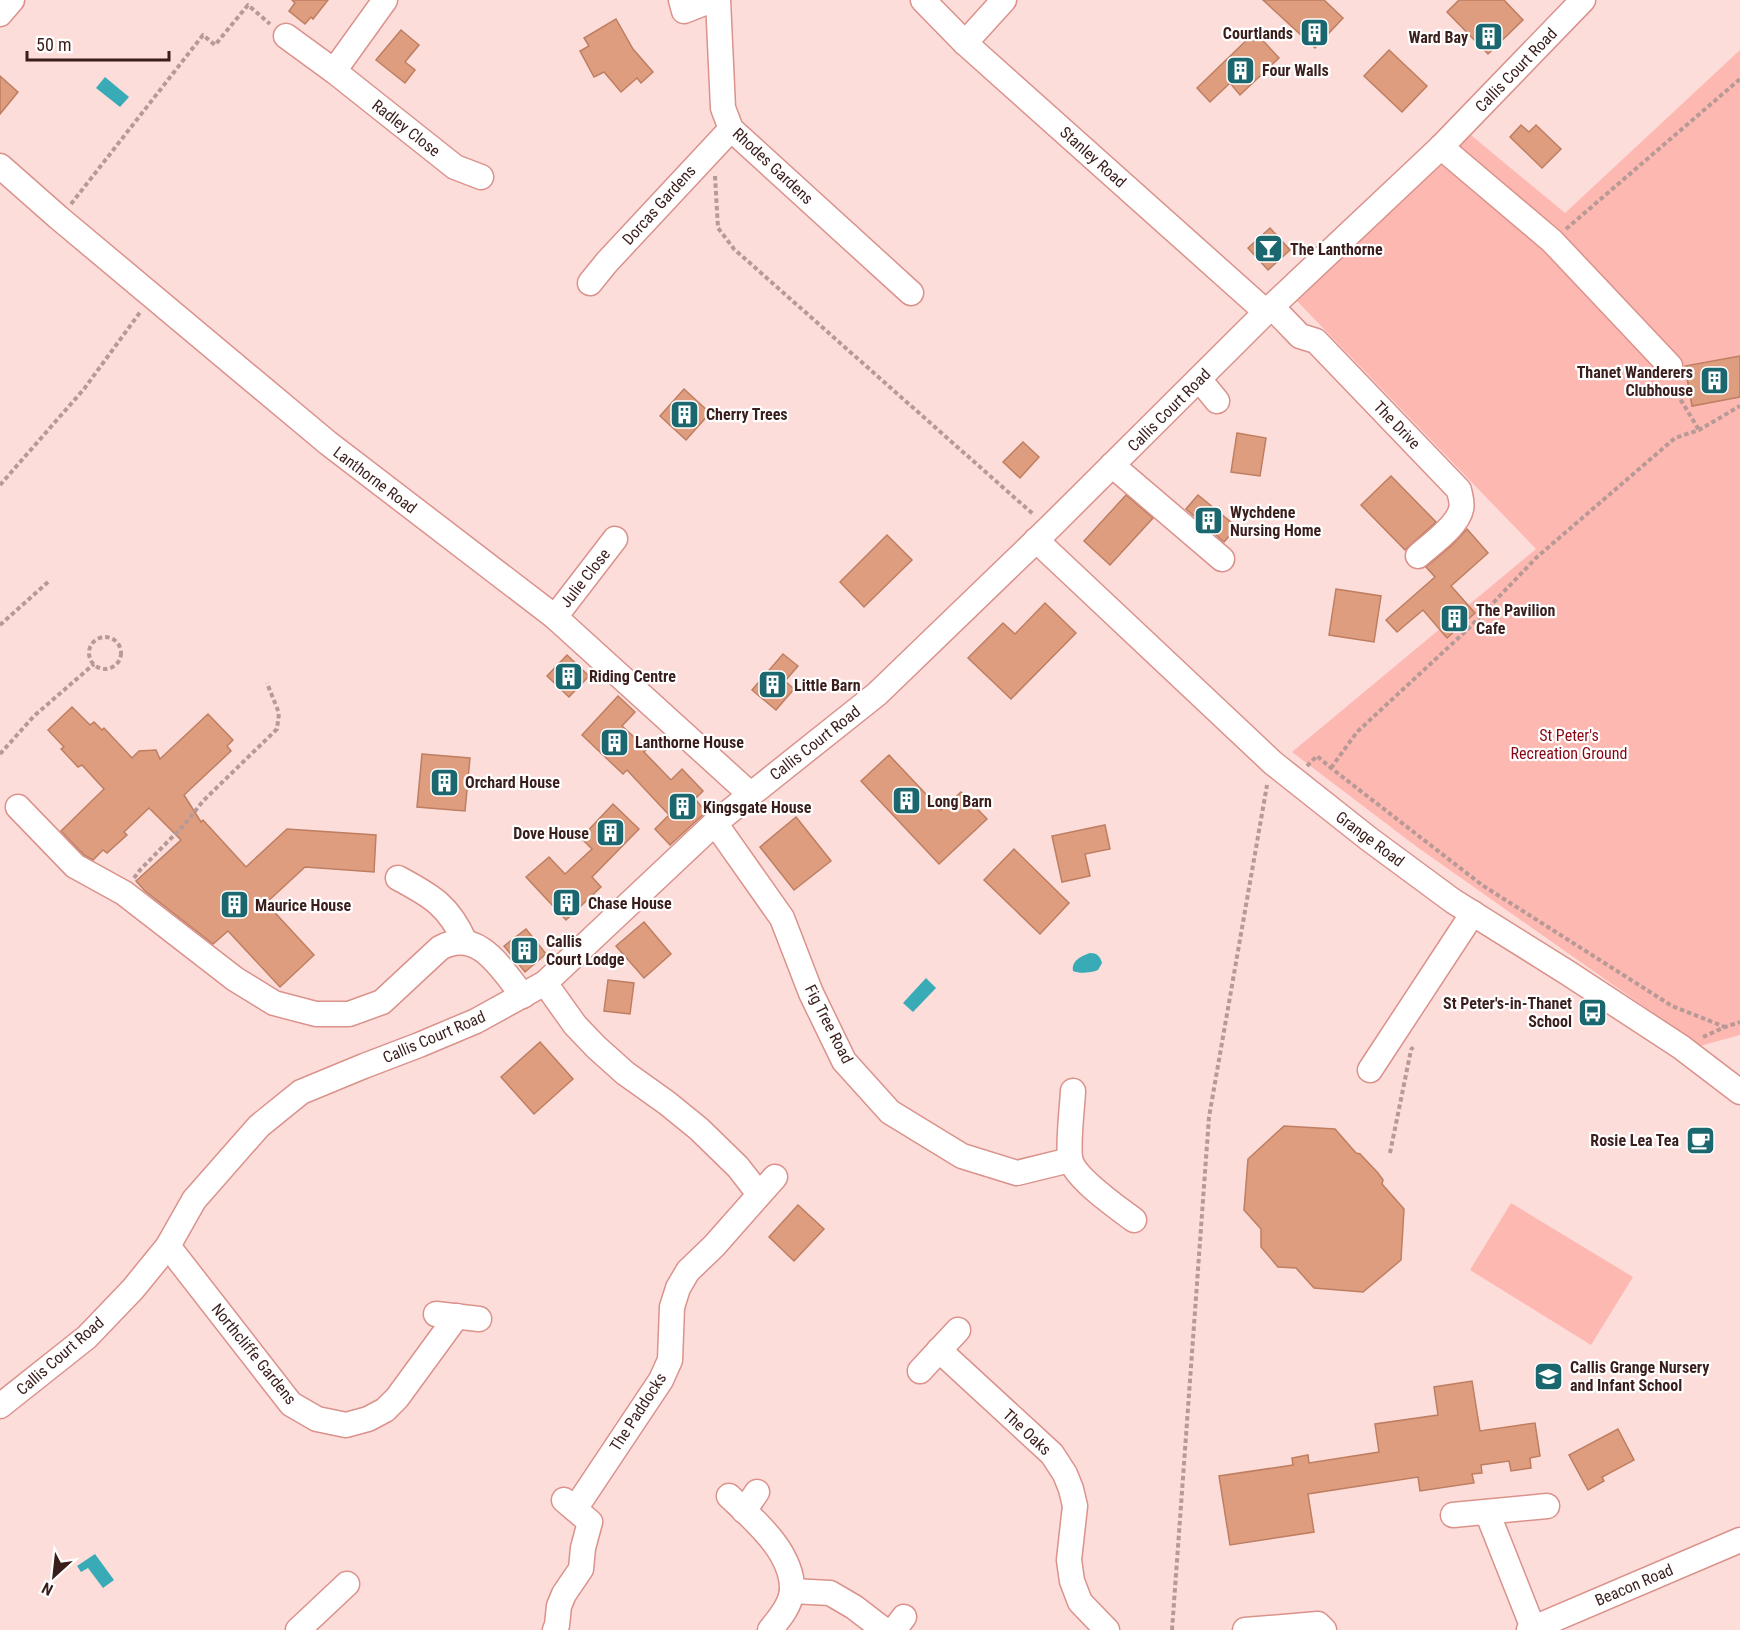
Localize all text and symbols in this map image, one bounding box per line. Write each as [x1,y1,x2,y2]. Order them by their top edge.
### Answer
building icon: Courtlands [1298,17,1330,49]
building icon: Ward Bay [1473,21,1505,53]
scale bar [27,24,170,62]
place label: Courtlands [1223,24,1293,43]
street label: Callis Court Road [1471,24,1561,116]
place label: Ward Bay [1408,28,1468,47]
text: 50 m [36,34,71,55]
building icon: Four Walls [1225,54,1257,86]
place label: Four Walls [1262,61,1329,80]
street label: Radley Close [368,96,444,160]
street label: Stanley Road [1056,123,1130,191]
street label: Rhodes Gardens [729,124,817,208]
street label: Dorcas Gardens [618,161,700,249]
bar icon: The Lanthorne [1253,233,1285,265]
place label: The Lanthorne [1290,240,1383,259]
place label: Thanet Wanderers Clubhouse [1577,363,1693,400]
street label: Callis Court Road [1124,365,1214,455]
building icon: Thanet Wanderers Clubhouse [1698,365,1730,397]
street label: The Drive [1370,397,1424,453]
building icon: Cherry Trees [669,398,701,430]
place label: Cherry Trees [706,405,788,424]
street label: Lanthorne Road [330,442,420,518]
place label: Wychdene Nursing Home [1230,503,1322,540]
building icon: Wychdene Nursing Home [1193,505,1225,537]
street label: Julie Close [556,545,614,611]
place label: The Pavilion Cafe [1476,601,1556,638]
building icon: The Pavilion Cafe [1439,603,1471,635]
building icon: Riding Centre [552,660,584,692]
place label: Riding Centre [589,667,676,686]
building icon: Little Barn [757,669,789,701]
place label: Little Barn [794,676,861,695]
street label: Callis Court Road [766,702,864,784]
building icon: Lanthorne House [598,726,630,758]
park label: St Peter's Recreation Ground [1511,726,1627,763]
place label: Lanthorne House [635,733,744,752]
building icon: Orchard House [428,766,460,798]
place label: Orchard House [465,773,560,792]
building icon: Long Barn [890,785,922,817]
building icon: Kingsgate House [666,791,698,823]
place label: Long Barn [927,792,992,811]
place label: Kingsgate House [703,798,812,817]
street label: Grange Road [1332,807,1408,871]
building icon: Dove House [594,817,626,849]
place label: Dove House [513,824,589,843]
building icon: Chase House [551,887,583,919]
building icon: Maurice House [218,889,250,921]
place label: Chase House [588,894,672,913]
place label: Maurice House [255,896,351,915]
place label: Callis Court Lodge [546,932,625,969]
building icon: Callis Court Lodge [509,934,541,966]
street label: Fig Tree Road [801,981,857,1067]
place label: St Peter's-in-Thanet School [1443,994,1572,1031]
bus stop icon: St Peter's-in-Thanet School [1577,996,1609,1028]
street label: Callis Court Road [380,1007,488,1067]
cafe icon: Rosie Lea Tea [1684,1124,1716,1156]
place label: Rosie Lea Tea [1590,1131,1679,1150]
street label: Northcliffe Gardens [208,1300,300,1408]
street label: Callis Court Road [13,1313,107,1399]
place label: Callis Grange Nursery and Infant School [1570,1358,1709,1395]
school or university icon: Callis Grange Nursery and Infant School [1533,1360,1565,1392]
street label: The Paddocks [606,1369,670,1455]
street label: The Oaks [999,1405,1055,1459]
north arrow [24,1546,84,1606]
street label: Beacon Road [1592,1560,1676,1610]
text: N [39,1578,56,1600]

